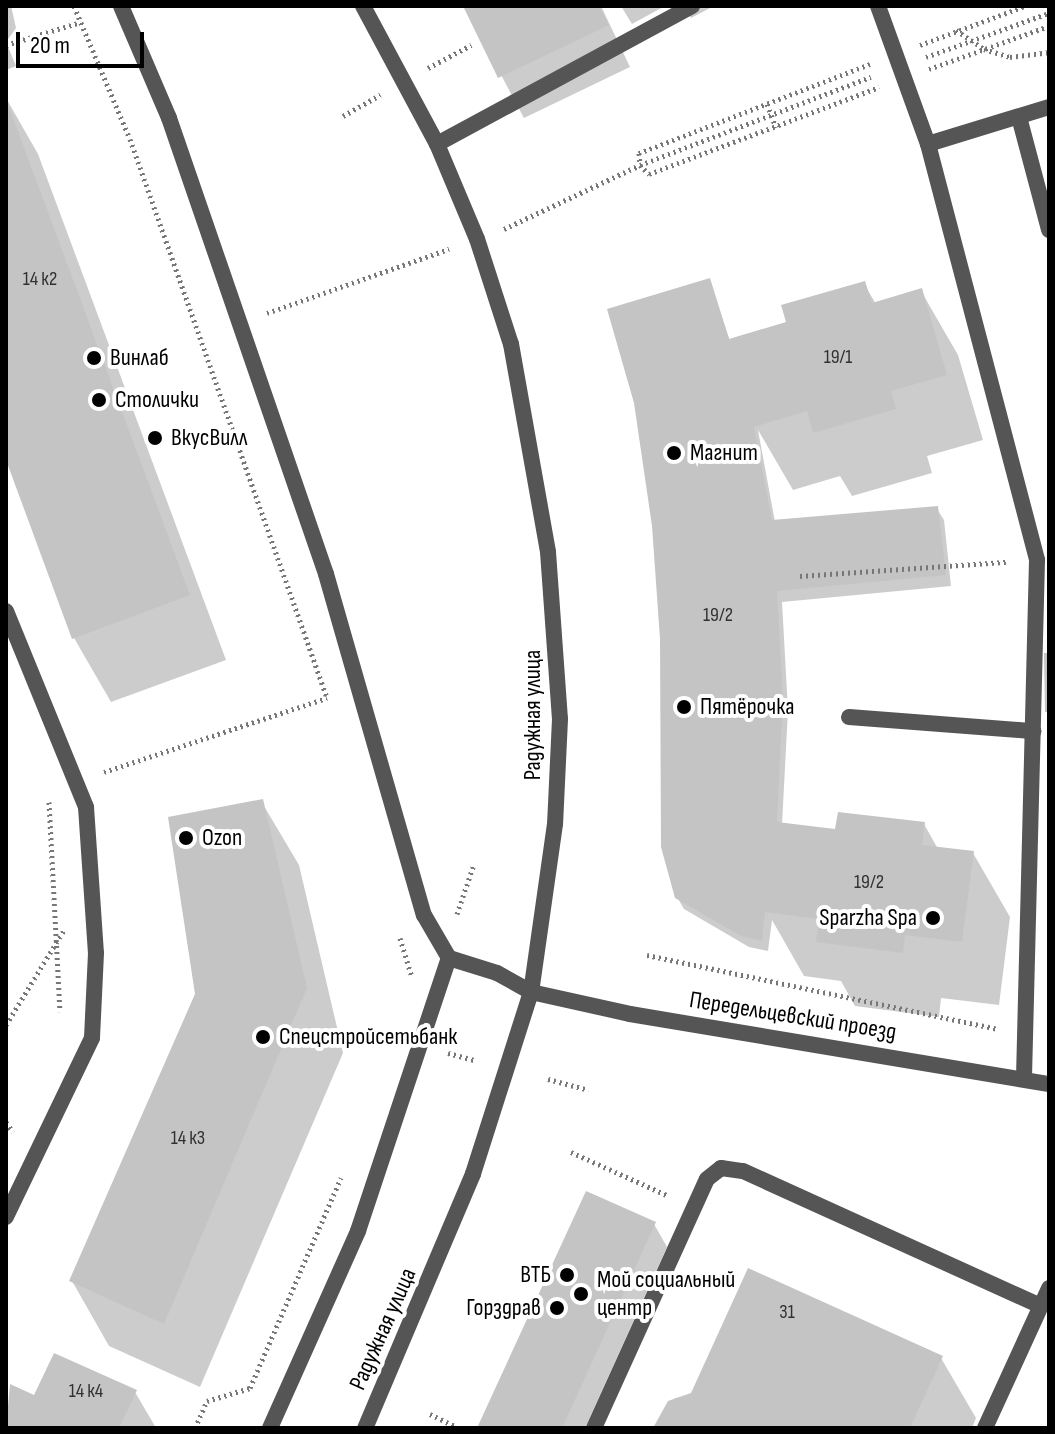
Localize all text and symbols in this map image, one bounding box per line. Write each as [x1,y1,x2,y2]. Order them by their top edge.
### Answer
scale bar [20,16,148,66]
text: 20 m [30,31,70,60]
house number: 14 к2 [23,267,57,291]
place label: Винлаб [110,344,169,372]
house number: 19/1 [824,345,852,369]
marker: Винлаб [85,349,103,367]
place label: Столички [115,386,199,414]
marker: Столички [90,391,108,409]
place label: ВкусВилл [171,424,247,452]
marker: ВкусВилл [146,429,164,447]
place label: Магнит [690,439,758,467]
marker: Магнит [665,444,683,462]
house number: 19/2 [703,603,733,627]
street label: Радужная улица [519,650,547,780]
place label: Пятёрочка [700,693,794,721]
marker: Пятёрочка [675,698,693,716]
place label: Ozon [202,824,242,852]
marker: Ozon [177,829,195,847]
house number: 19/2 [854,870,884,894]
place label: Sparzha Spa [819,904,917,932]
marker: Sparzha Spa [924,909,942,927]
street label: Передельцевский проезд [687,985,899,1047]
place label: Спецстройсетьбанк [279,1023,457,1051]
marker: Спецстройсетьбанк [254,1028,272,1046]
house number: 14 к3 [171,1126,205,1150]
place label: ВТБ [520,1261,551,1289]
street label: Радужная улица [343,1264,423,1394]
marker: ВТБ [558,1266,576,1284]
place label: Мой социальный центр [597,1266,735,1322]
marker: Мой социальный центр [572,1285,590,1303]
place label: Горздрав [466,1294,541,1322]
marker: Горздрав [548,1299,566,1317]
house number: 31 [779,1300,795,1324]
house number: 14 к4 [69,1379,103,1403]

